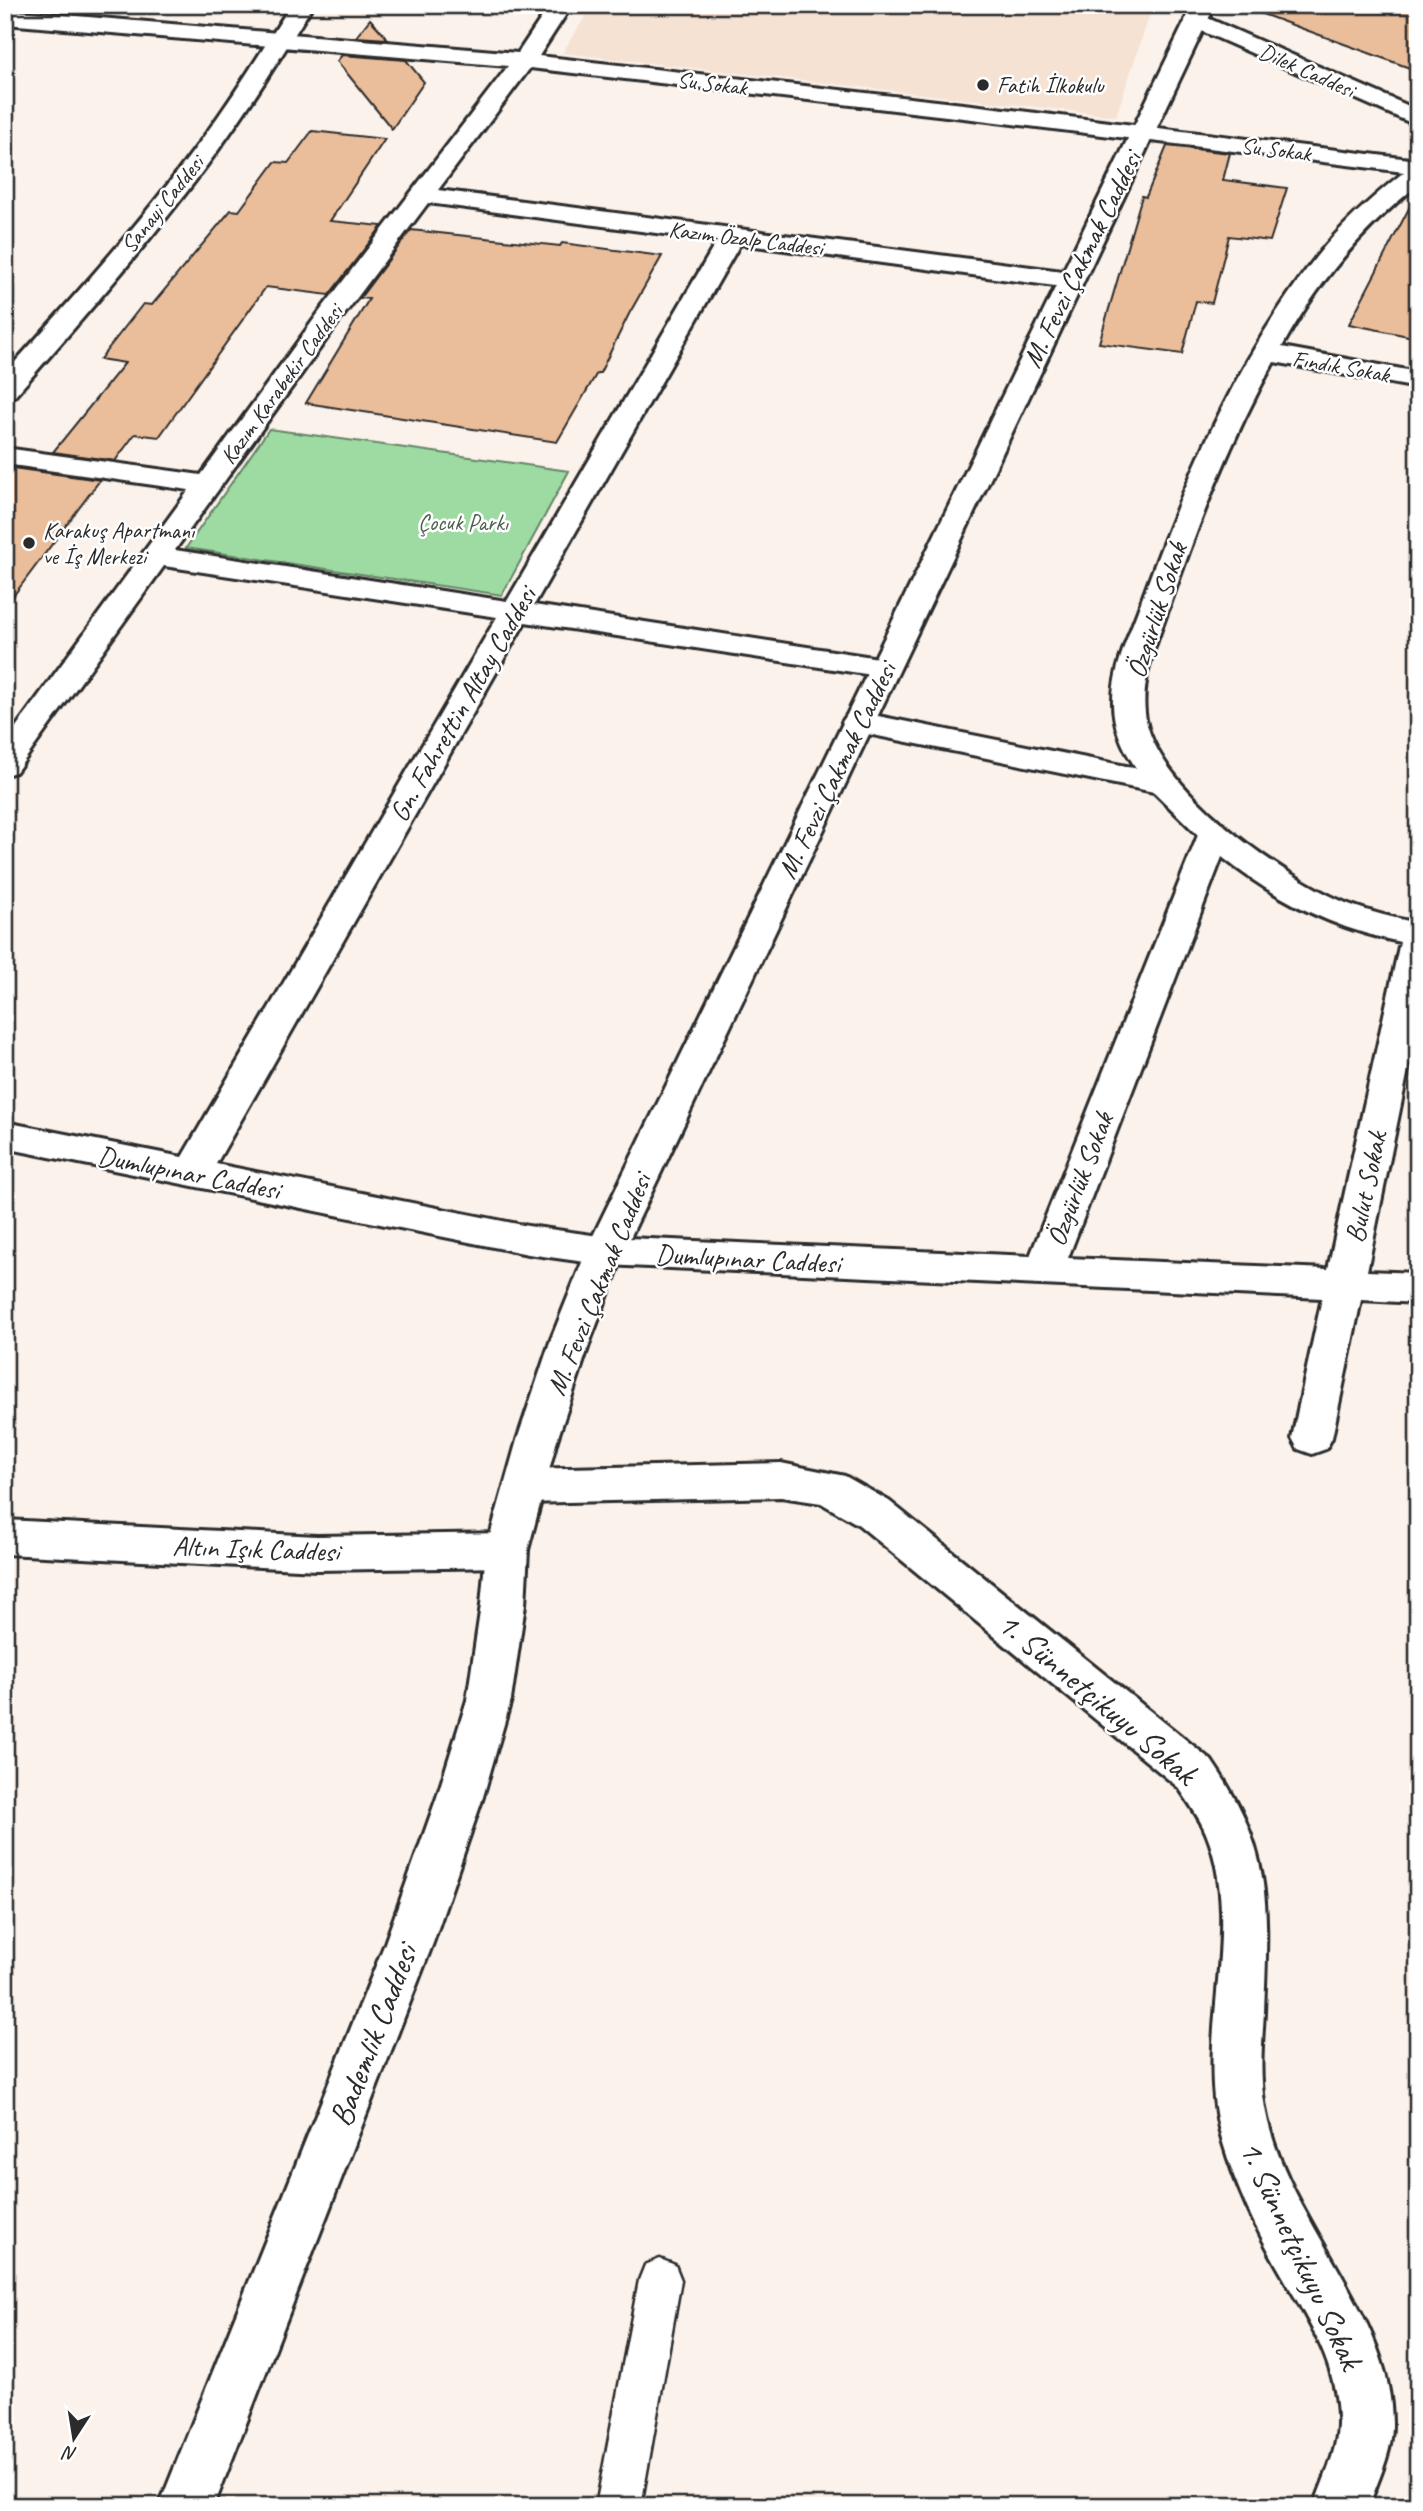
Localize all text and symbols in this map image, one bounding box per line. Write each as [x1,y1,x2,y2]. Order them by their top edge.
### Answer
street label: Dilek Caddesi [1255,37,1362,105]
street label: Su Sokak [675,65,750,102]
place label: Fatih İlkokulu [997,71,1105,100]
marker: Fatih İlkokulu [975,77,991,93]
street label: Su Sokak [1239,131,1314,168]
street label: M. Fevzi Çakmak Caddesi [1014,142,1151,373]
street label: Sanayi Caddesi [114,148,212,259]
street label: Kazım Özalp Caddesi [667,215,827,263]
street label: Kazım Karabekir Caddesi [214,296,351,470]
street label: Fındık Sokak [1290,344,1393,390]
park label: Çocuk Parkı [418,508,510,537]
place label: Karakuş Apartmanı ve İş Merkezi [43,516,196,571]
marker: Karakuş Apartmanı ve İş Merkezi [21,535,37,551]
street label: Özgürlük Sokak [1118,536,1195,682]
street label: Gn. Fahrettin Altay Caddesi [381,578,546,828]
street label: M. Fevzi Çakmak Caddesi [769,653,906,884]
street label: Özgürlük Sokak [1038,1106,1122,1251]
street label: Bulut Sokak [1337,1126,1395,1246]
street label: Dumlupınar Caddesi [95,1138,287,1208]
street label: M. Fevzi Çakmak Caddesi [538,1165,661,1400]
street label: Dumlupınar Caddesi [655,1236,845,1281]
street label: Altın Işık Caddesi [172,1528,344,1569]
street label: 1. Sünnetçikuyu Sokak [989,1602,1208,1795]
street label: Bademlik Caddesi [319,1935,428,2132]
street label: 1. Sünnetçikuyu Sokak [1230,2134,1374,2378]
north arrow [38,2402,108,2472]
text: N [59,2440,79,2467]

